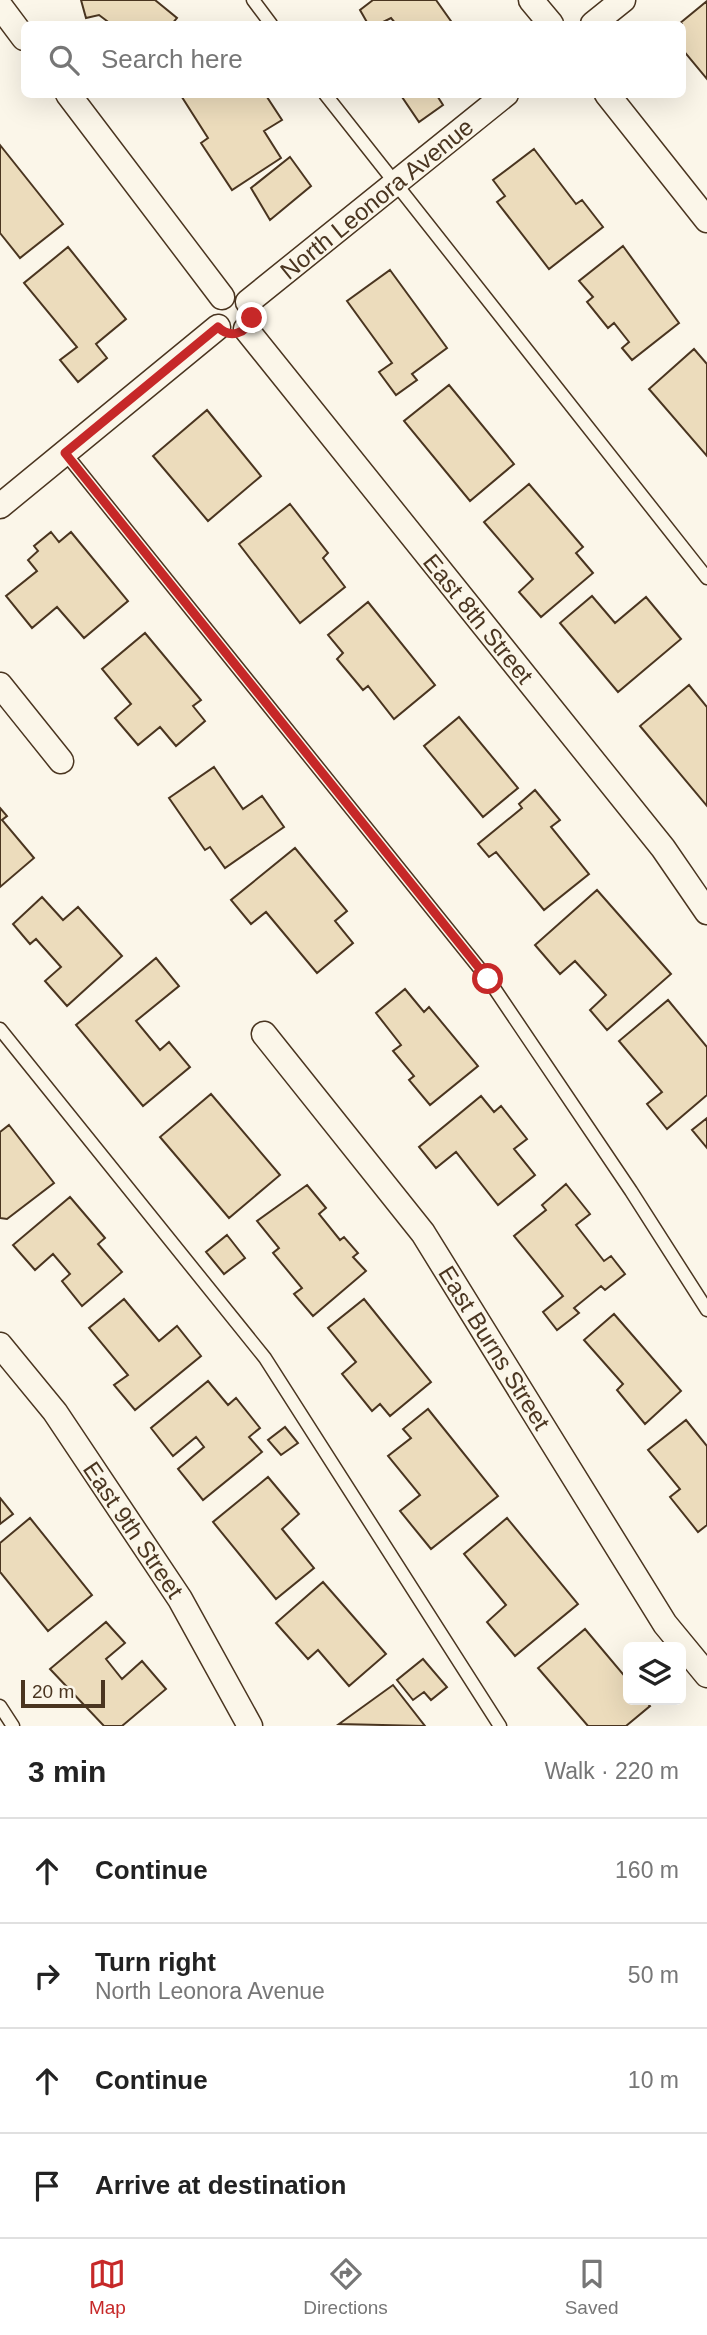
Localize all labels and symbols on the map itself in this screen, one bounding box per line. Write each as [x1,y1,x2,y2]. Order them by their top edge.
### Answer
street label: North Leonora Avenue [275,113,478,285]
route end [236,302,267,333]
street label: East 8th Street [418,548,539,689]
route start [472,963,503,994]
street label: East Burns Street [433,1261,556,1435]
street label: East 9th Street [78,1456,189,1603]
scale bar [21,1677,105,1709]

